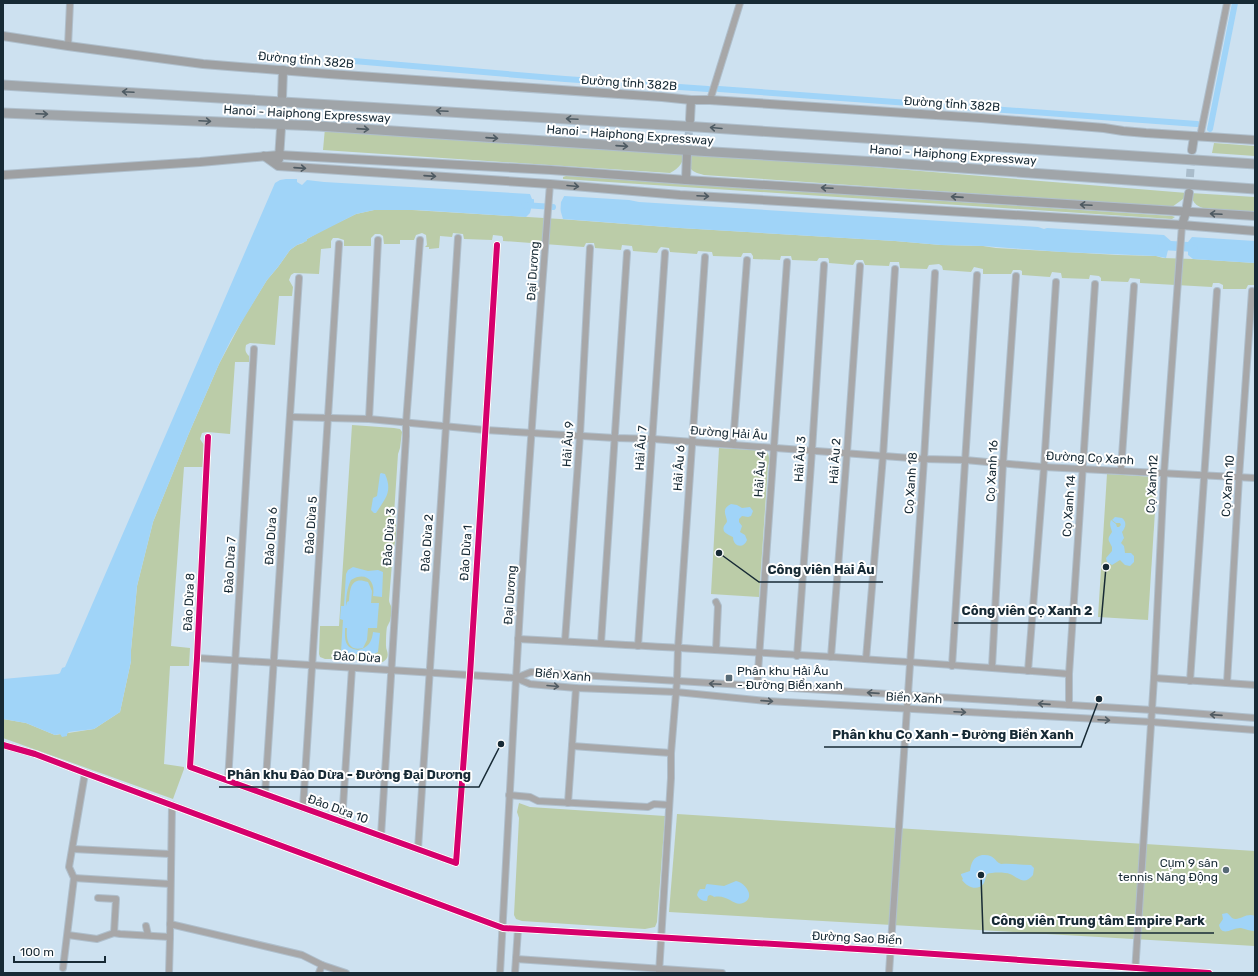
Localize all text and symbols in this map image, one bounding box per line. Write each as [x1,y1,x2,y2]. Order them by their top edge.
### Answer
street label: Đường tỉnh 382B [257,49,355,71]
street label: Đường tỉnh 382B [581,73,677,93]
one-way arrow [122,89,135,96]
street label: Đường tỉnh 382B [904,94,1000,114]
street label: Hanoi - Haiphong Expressway [223,103,391,125]
one-way arrow [436,108,449,115]
one-way arrow [35,111,48,118]
one-way arrow [566,116,579,123]
one-way arrow [198,117,211,124]
street label: Hanoi - Haiphong Expressway [546,122,714,148]
one-way arrow [356,125,369,132]
one-way arrow [710,125,723,132]
one-way arrow [485,134,498,141]
street label: Hanoi - Haiphong Expressway [869,142,1037,168]
one-way arrow [615,143,628,150]
one-way arrow [293,164,306,171]
one-way arrow [423,172,436,180]
one-way arrow [566,182,579,189]
one-way arrow [821,185,834,192]
one-way arrow [696,192,709,199]
one-way arrow [951,194,964,201]
one-way arrow [1080,201,1093,209]
one-way arrow [1210,210,1223,218]
street label: Đại Dương [524,241,542,301]
street label: Hải Âu 9 [559,421,577,467]
street label: Đường Hải Âu [690,423,768,443]
street label: Hải Âu 7 [632,425,650,471]
street label: Hải Âu 3 [791,436,809,482]
street label: Hải Âu 2 [826,438,844,484]
street label: Cọ Xanh 16 [983,440,1001,502]
street label: Hải Âu 6 [670,444,688,492]
street label: Đường Cọ Xanh [1046,449,1134,467]
street label: Hải Âu 4 [751,450,769,498]
street label: Cọ Xanh 18 [902,452,920,514]
street label: Cọ Xanh12 [1143,454,1161,514]
street label: Cọ Xanh 10 [1219,455,1237,517]
street label: Cọ Xanh 14 [1060,474,1078,537]
street label: Đảo Dừa 5 [302,496,320,554]
street label: Đảo Dừa 6 [262,507,280,565]
street label: Đảo Dừa 3 [380,508,398,566]
street label: Đảo Dừa 2 [418,514,436,572]
street label: Đảo Dừa 1 [457,525,475,581]
street label: Đảo Dừa 7 [222,536,238,594]
callout: Công viên Hải Âu [759,557,883,582]
text: Công viên Hải Âu [767,562,875,577]
street label: Đại Dương [501,565,519,625]
street label: Đảo Dừa 8 [180,572,198,632]
callout: Công viên Cọ Xanh 2 [954,598,1101,623]
text: Công viên Cọ Xanh 2 [962,603,1092,618]
street label: Đảo Dừa [333,649,381,665]
place label: Phân khu Hải Âu - Đường Biển xanh [737,664,843,692]
street label: Biển Xanh [534,666,592,684]
marker: Phân khu Hải Âu - Đường Biển xanh [724,673,734,683]
one-way arrow [709,680,722,687]
one-way arrow [546,683,559,690]
one-way arrow [867,690,880,697]
street label: Biển Xanh [885,690,943,706]
one-way arrow [760,698,773,705]
one-way arrow [1038,700,1051,707]
one-way arrow [953,708,966,715]
one-way arrow [1210,712,1223,719]
one-way arrow [1097,716,1110,723]
callout: Phân khu Cọ Xanh – Đường Biển Xanh [824,722,1081,747]
text: Phân khu Cọ Xanh – Đường Biển Xanh [832,727,1074,742]
callout: Phân khu Đảo Dừa - Đường Đại Dương [219,762,479,787]
text: Phân khu Đảo Dừa - Đường Đại Dương [227,767,471,782]
street label: Đảo Dừa 10 [306,792,370,826]
place label: Cụm 9 sân tennis Năng Động [1118,856,1218,884]
marker: Cụm 9 sân tennis Năng Động [1221,865,1231,875]
callout: Công viên Trung tâm Empire Park [983,908,1214,933]
text: Công viên Trung tâm Empire Park [991,913,1205,928]
street label: Đường Sao Biển [811,929,903,947]
scale bar [14,938,105,964]
text: 100 m [20,945,54,959]

